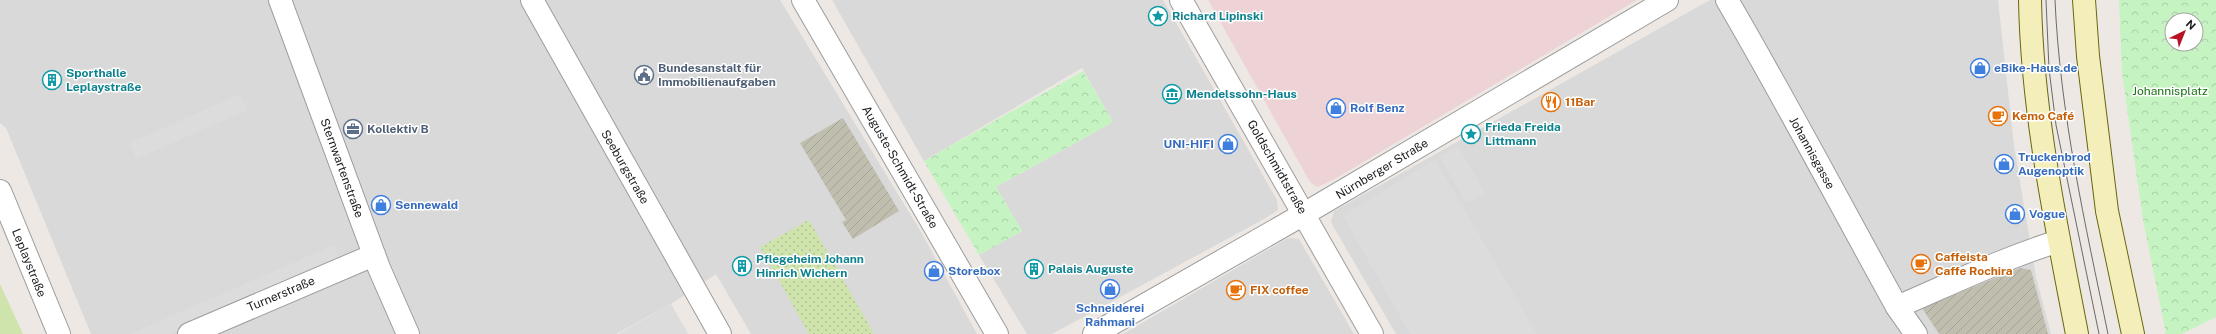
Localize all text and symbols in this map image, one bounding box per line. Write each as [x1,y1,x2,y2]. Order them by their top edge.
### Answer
place icon: Richard Lipinski [1147,5,1169,27]
place label: Richard Lipinski [1172,9,1263,23]
north arrow [2164,12,2204,52]
text: N [2184,17,2198,32]
shop icon: eBike-Haus.de [1969,57,1991,79]
place label: Bundesanstalt für Immobilienaufgaben [658,61,776,89]
place label: eBike-Haus.de [1994,61,2078,75]
public building icon: Bundesanstalt für Immobilienaufgaben [633,64,655,86]
place label: Sporthalle Leplaystraße [66,66,141,94]
building icon: Sporthalle Leplaystraße [41,69,63,91]
museum icon: Mendelssohn-Haus [1161,83,1183,105]
park label: Johannisplatz [2132,84,2208,98]
place label: Mendelssohn-Haus [1186,87,1297,101]
restaurant icon: 11Bar [1540,91,1562,113]
place label: 11Bar [1565,95,1595,109]
shop icon: Rolf Benz [1325,97,1347,119]
place label: Rolf Benz [1350,101,1404,115]
street label: Auguste-Schmidt-Straße [859,103,941,231]
cafe icon: Kemo Café [1987,105,2009,127]
place label: Kemo Café [2012,109,2074,123]
street label: Johannisgasse [1786,114,1838,192]
street label: Sternwartenstraße [318,116,367,220]
street label: Goldschmidtstraße [1244,117,1310,217]
office icon: Kollektiv B [342,118,364,140]
place label: Frieda Freida Littmann [1485,120,1561,148]
place label: Kollektiv B [367,122,429,136]
place icon: Frieda Freida Littmann [1460,123,1482,145]
street label: Seeburgstraße [598,127,652,207]
shop icon: UNI-HIFI [1217,133,1239,155]
street label: Nürnberger Straße [1333,136,1431,202]
place label: UNI-HIFI [1164,137,1214,151]
place label: Truckenbrod Augenoptik [2018,150,2091,178]
shop icon: Truckenbrod Augenoptik [1993,153,2015,175]
shop icon: Sennewald [370,194,392,216]
place label: Sennewald [395,198,458,212]
shop icon: Vogue [2004,203,2026,225]
place label: Vogue [2029,207,2065,221]
street label: Leplaystraße [9,227,49,299]
place label: Caffeista Caffe Rochira [1935,250,2013,278]
place label: Pflegeheim Johann Hinrich Wichern [756,252,864,280]
cafe icon: Caffeista Caffe Rochira [1910,253,1932,275]
building icon: Pflegeheim Johann Hinrich Wichern [731,255,753,277]
building icon: Palais Auguste [1023,258,1045,280]
shop icon: Storebox [923,260,945,282]
place label: Palais Auguste [1048,262,1134,276]
place label: Storebox [948,264,1000,278]
street label: Turnerstraße [245,273,317,315]
shop icon: Schneiderei Rahmani [1099,278,1121,300]
cafe icon: FIX coffee [1225,279,1247,301]
place label: FIX coffee [1250,283,1309,297]
place label: Schneiderei Rahmani [1076,301,1144,329]

